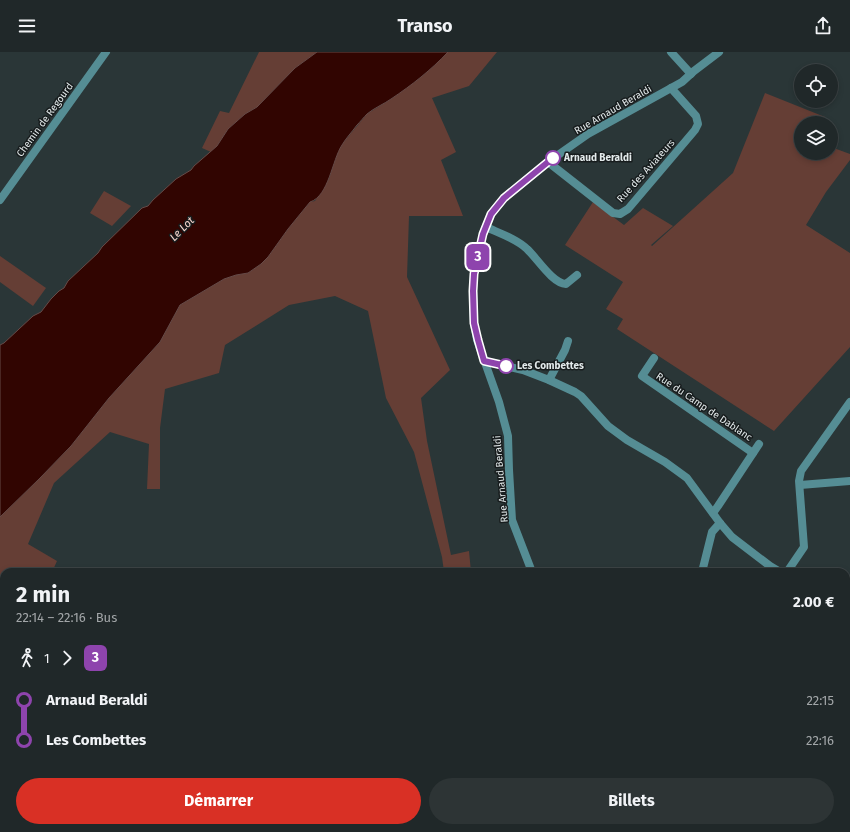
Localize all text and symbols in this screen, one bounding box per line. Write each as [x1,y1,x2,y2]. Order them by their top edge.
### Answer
icon: menu [16,15,38,37]
text: Transo [397,15,453,37]
icon: share [812,15,834,37]
map controls [794,64,838,160]
button: locate [794,64,838,108]
street label: Chemin de Regourd [14,81,76,159]
street label: Rue Arnaud Beraldi [572,83,654,137]
button: layers [794,116,838,160]
street label: Rue des Aviateurs [615,137,678,205]
marker: Arnaud Beraldi [545,150,561,166]
place label: Arnaud Beraldi [563,152,632,164]
water label: Le Lot [167,214,197,244]
line badge: 3 [465,244,491,270]
text: 3 [474,248,482,265]
marker: Les Combettes [498,358,514,374]
place label: Les Combettes [517,360,584,372]
street label: Rue du Camp de Dablanc [654,370,754,444]
street label: Rue Arnaud Beraldi [491,435,511,523]
text: 2 min [16,581,70,608]
text: 2.00 € [793,593,834,611]
text: 22:14 – 22:16 · Bus [16,610,117,625]
icon: walk [16,647,38,669]
icon: forward [56,647,78,669]
text: 3 [92,649,99,666]
text: 1 [44,651,50,666]
text: Arnaud Beraldi [46,691,148,709]
text: 22:15 [806,693,834,708]
text: Les Combettes [46,731,146,749]
text: 22:16 [806,733,834,748]
button: Démarrer [16,778,421,824]
button: Billets [429,778,834,824]

